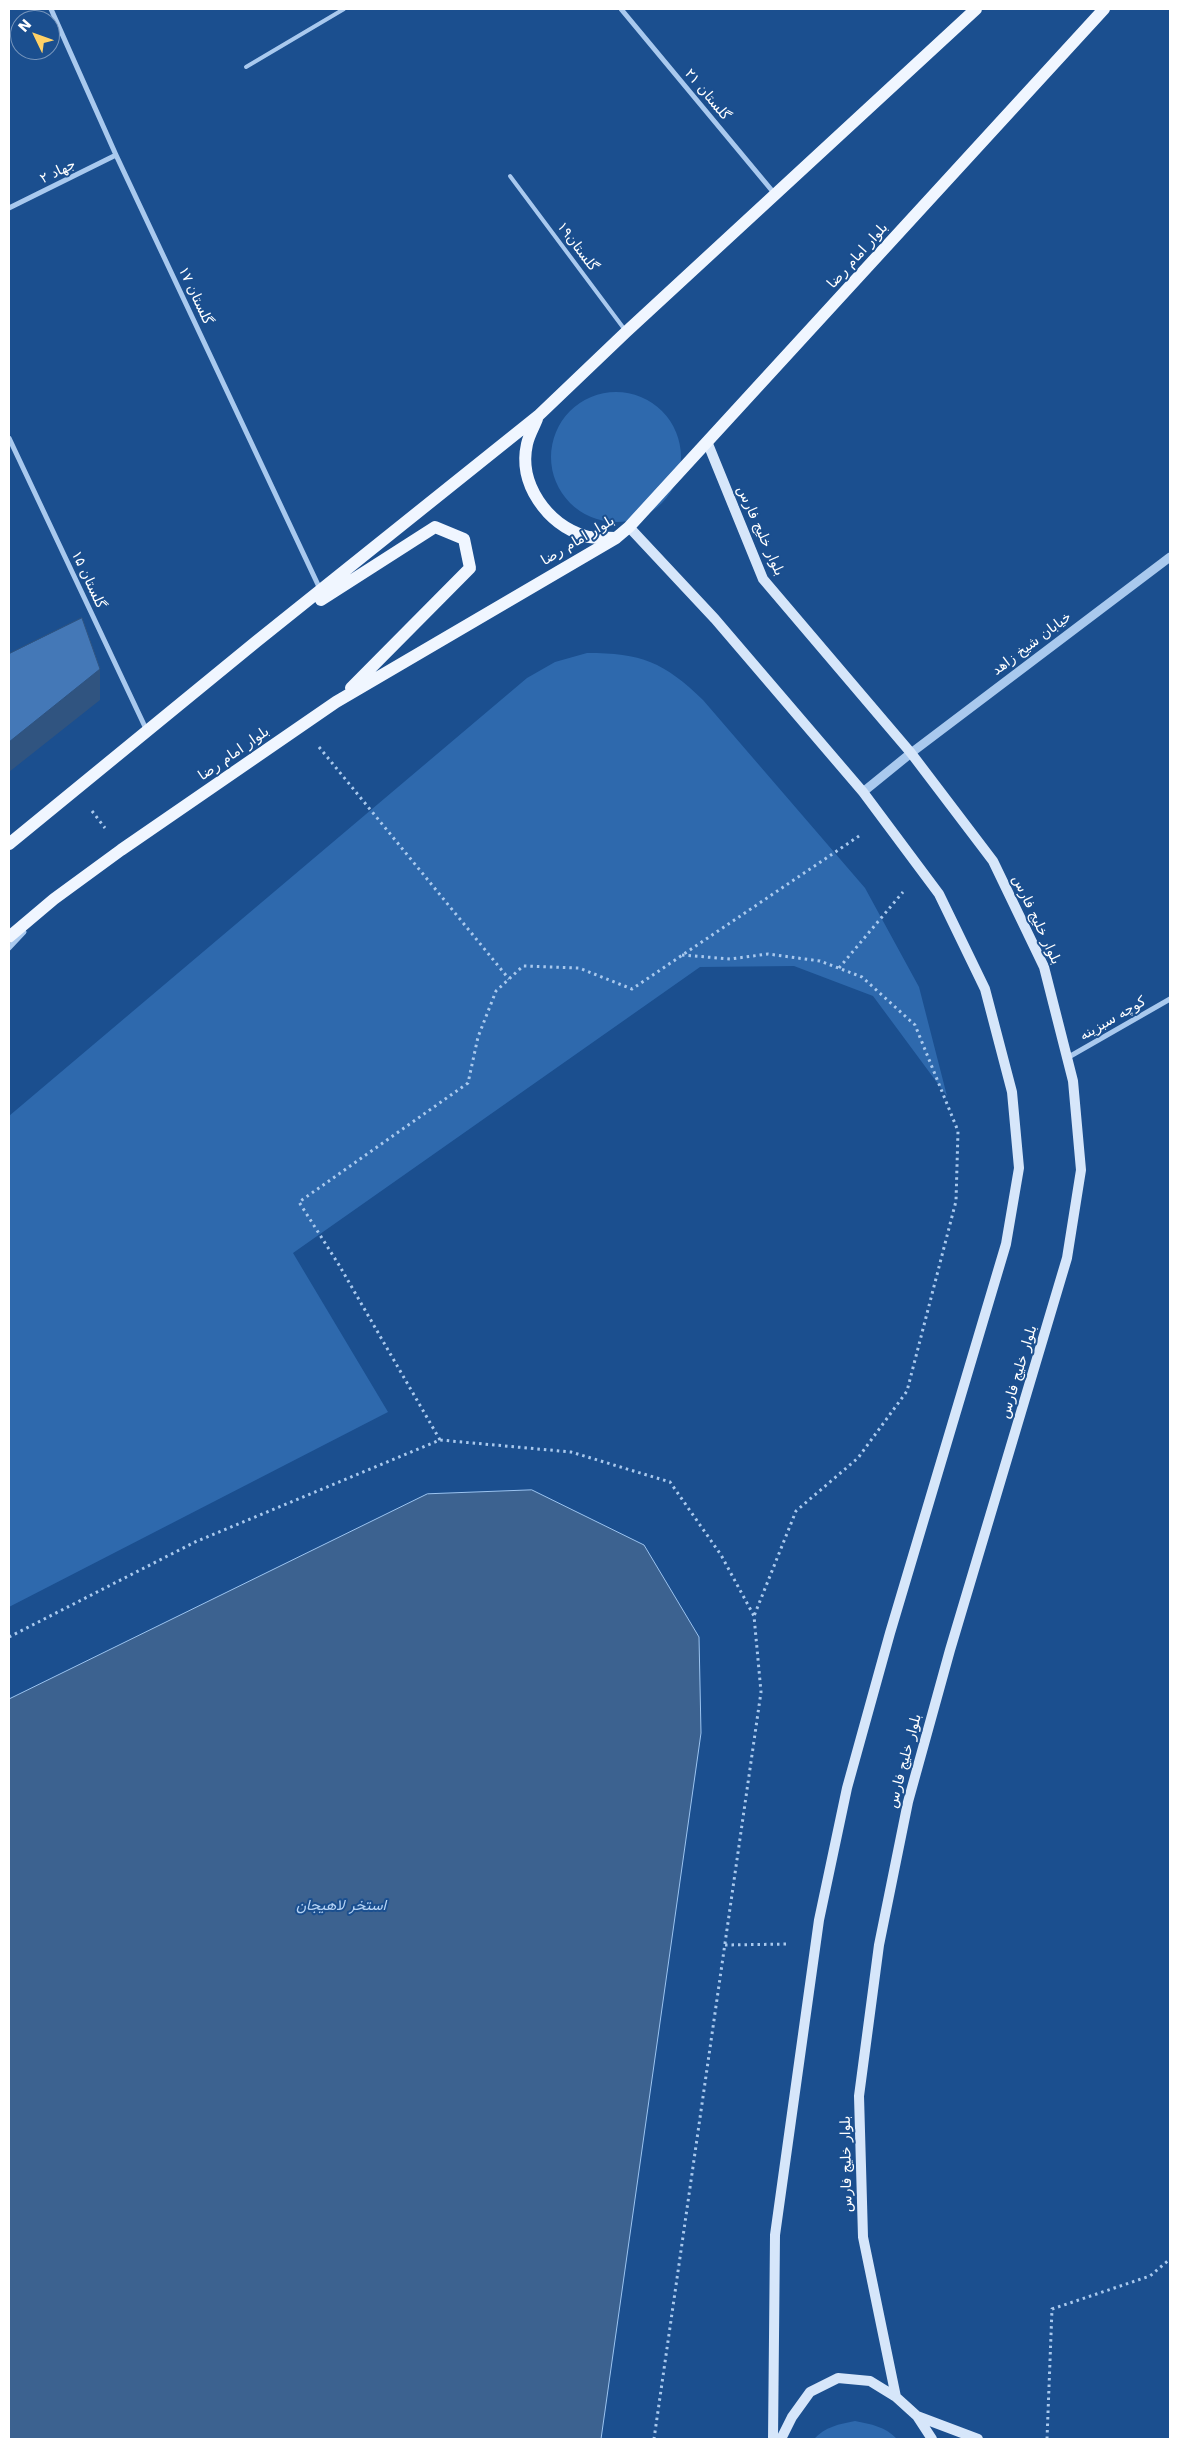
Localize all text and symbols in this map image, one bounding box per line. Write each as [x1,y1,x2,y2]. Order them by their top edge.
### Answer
north arrow [10,10,60,60]
text: N [15,16,34,35]
street label: گلستان ۲۱ [681,66,733,124]
street label: جهاد ۲ [37,156,79,188]
street label: گلستان۱۹ [553,219,601,275]
street label: بلوار امام رضا [824,220,892,292]
street label: گلستان ۱۷ [174,264,216,328]
street label: بلوار خلیج فارس [733,483,787,579]
street label: بلوار امام رضا [538,513,618,569]
street label: گلستان ۱۵ [67,548,109,612]
street label: خیابان شیخ زاهد [989,609,1075,679]
street label: بلوار امام رضا [195,723,273,785]
street label: بلوار خلیج فارس [1008,873,1064,967]
street label: کوچه سبزینه [1077,993,1149,1045]
street label: بلوار خلیج فارس [997,1323,1041,1421]
street label: بلوار خلیج فارس [884,1712,926,1810]
water label: استخر لاهیجان [296,1897,386,1915]
street label: بلوار خلیج فارس [838,2116,856,2212]

